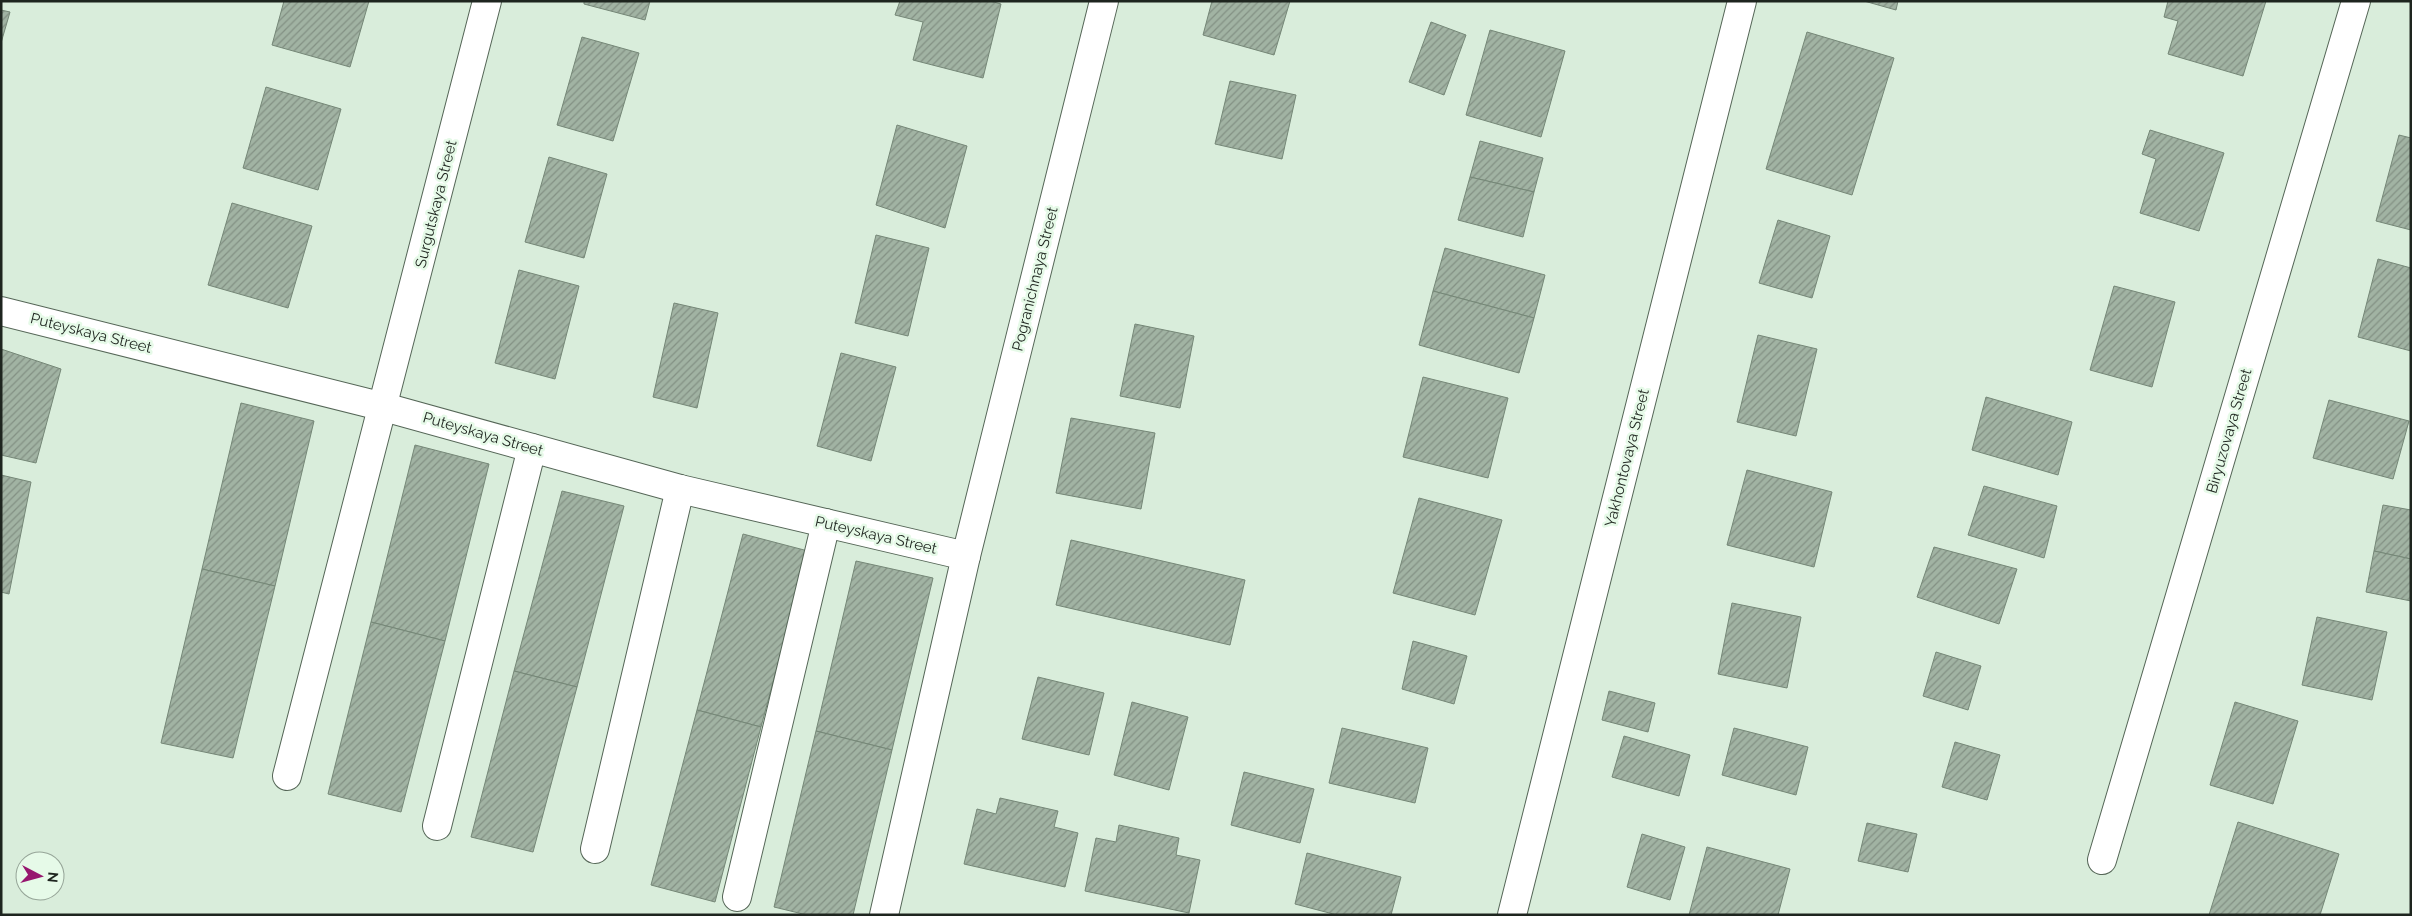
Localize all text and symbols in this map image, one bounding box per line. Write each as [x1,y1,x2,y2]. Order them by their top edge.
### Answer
street label: Surgutskaya Street [411,138,461,270]
street label: Pogranichnaya Street [1008,205,1062,353]
street label: Puteyskaya Street [29,309,153,357]
street label: Biryuzovaya Street [2203,367,2255,495]
street label: Yakhontovaya Street [1601,387,1653,529]
street label: Puteyskaya Street [421,408,545,460]
street label: Puteyskaya Street [813,512,939,558]
north arrow [15,851,65,901]
text: N [44,871,61,884]

